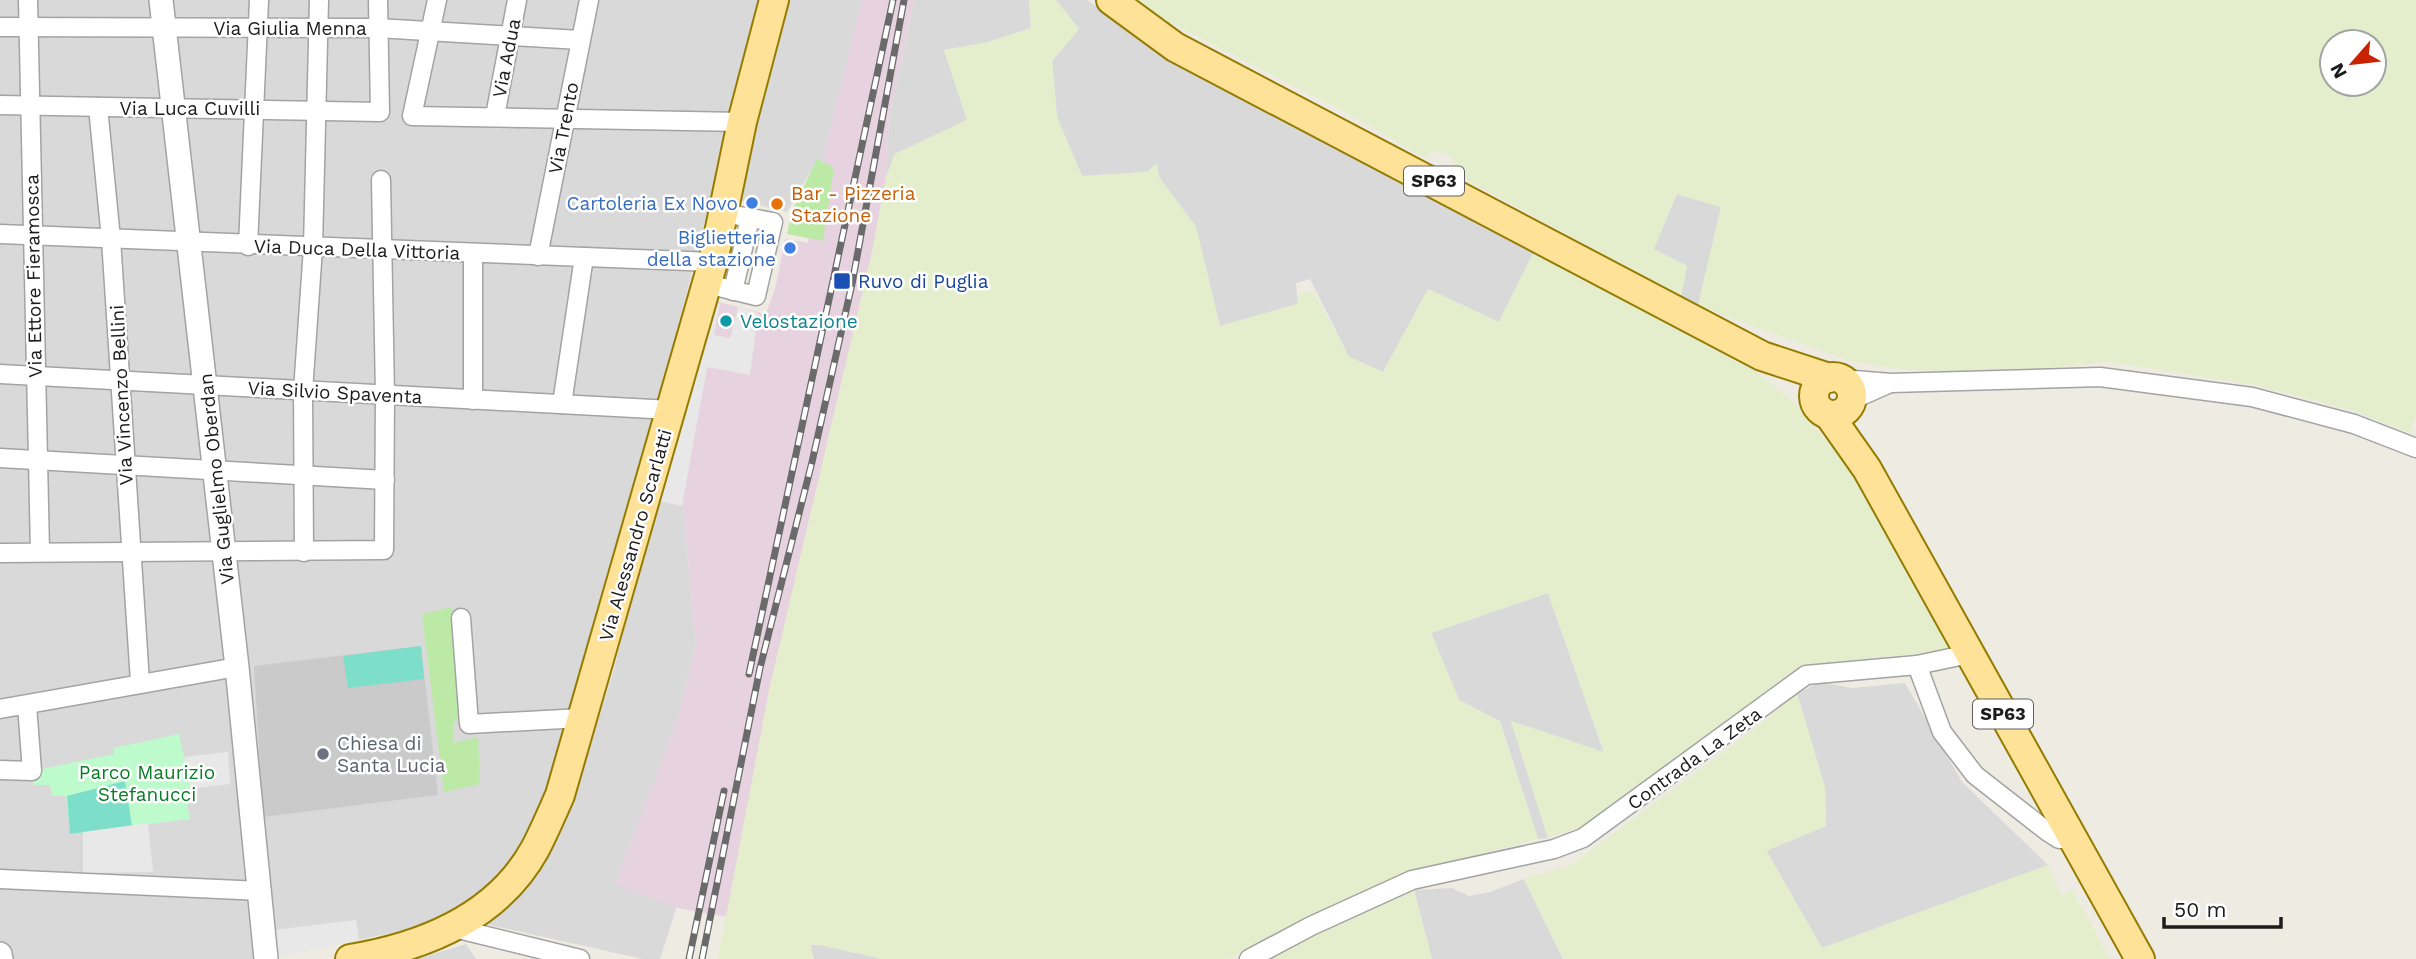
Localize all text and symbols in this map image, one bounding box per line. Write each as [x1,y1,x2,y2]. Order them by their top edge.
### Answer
street label: Via Adua [488,16,525,100]
street label: Via Giulia Menna [213,17,367,40]
north arrow [2318,28,2388,98]
text: N [2325,59,2352,82]
street label: Via Trento [543,80,584,176]
street label: Via Luca Cuvilli [120,97,260,120]
road number: SP63 [1404,166,1464,196]
street label: Via Ettore Fieramosca [20,174,47,378]
place label: Bar - Pizzeria Stazione [791,182,916,227]
place label: Cartoleria Ex Novo [566,192,738,215]
marker: Cartoleria Ex Novo [744,195,760,211]
marker: Bar - Pizzeria Stazione [769,196,785,212]
place label: Biglietteria della stazione [647,226,776,271]
street label: Via Duca Della Vittoria [253,234,461,265]
marker: Biglietteria della stazione [782,240,798,256]
place label: Ruvo di Puglia [858,270,989,293]
marker: Ruvo di Puglia [832,271,852,291]
street label: Via Vincenzo Bellini [105,304,138,486]
place label: Velostazione [740,310,858,333]
marker: Velostazione [718,313,734,329]
street label: Via Guglielmo Oberdan [194,372,239,586]
street label: Via Silvio Spaventa [247,376,423,409]
street label: Via Alessandro Scarlatti [594,426,677,644]
road number: SP63 [1973,700,2033,728]
street label: Contrada La Zeta [1623,702,1766,815]
place label: Chiesa di Santa Lucia [337,732,446,777]
marker: Chiesa di Santa Lucia [315,746,331,762]
park label: Parco Maurizio Stefanucci [79,761,215,806]
scale bar [2164,886,2281,930]
text: 50 m [2174,897,2226,922]

